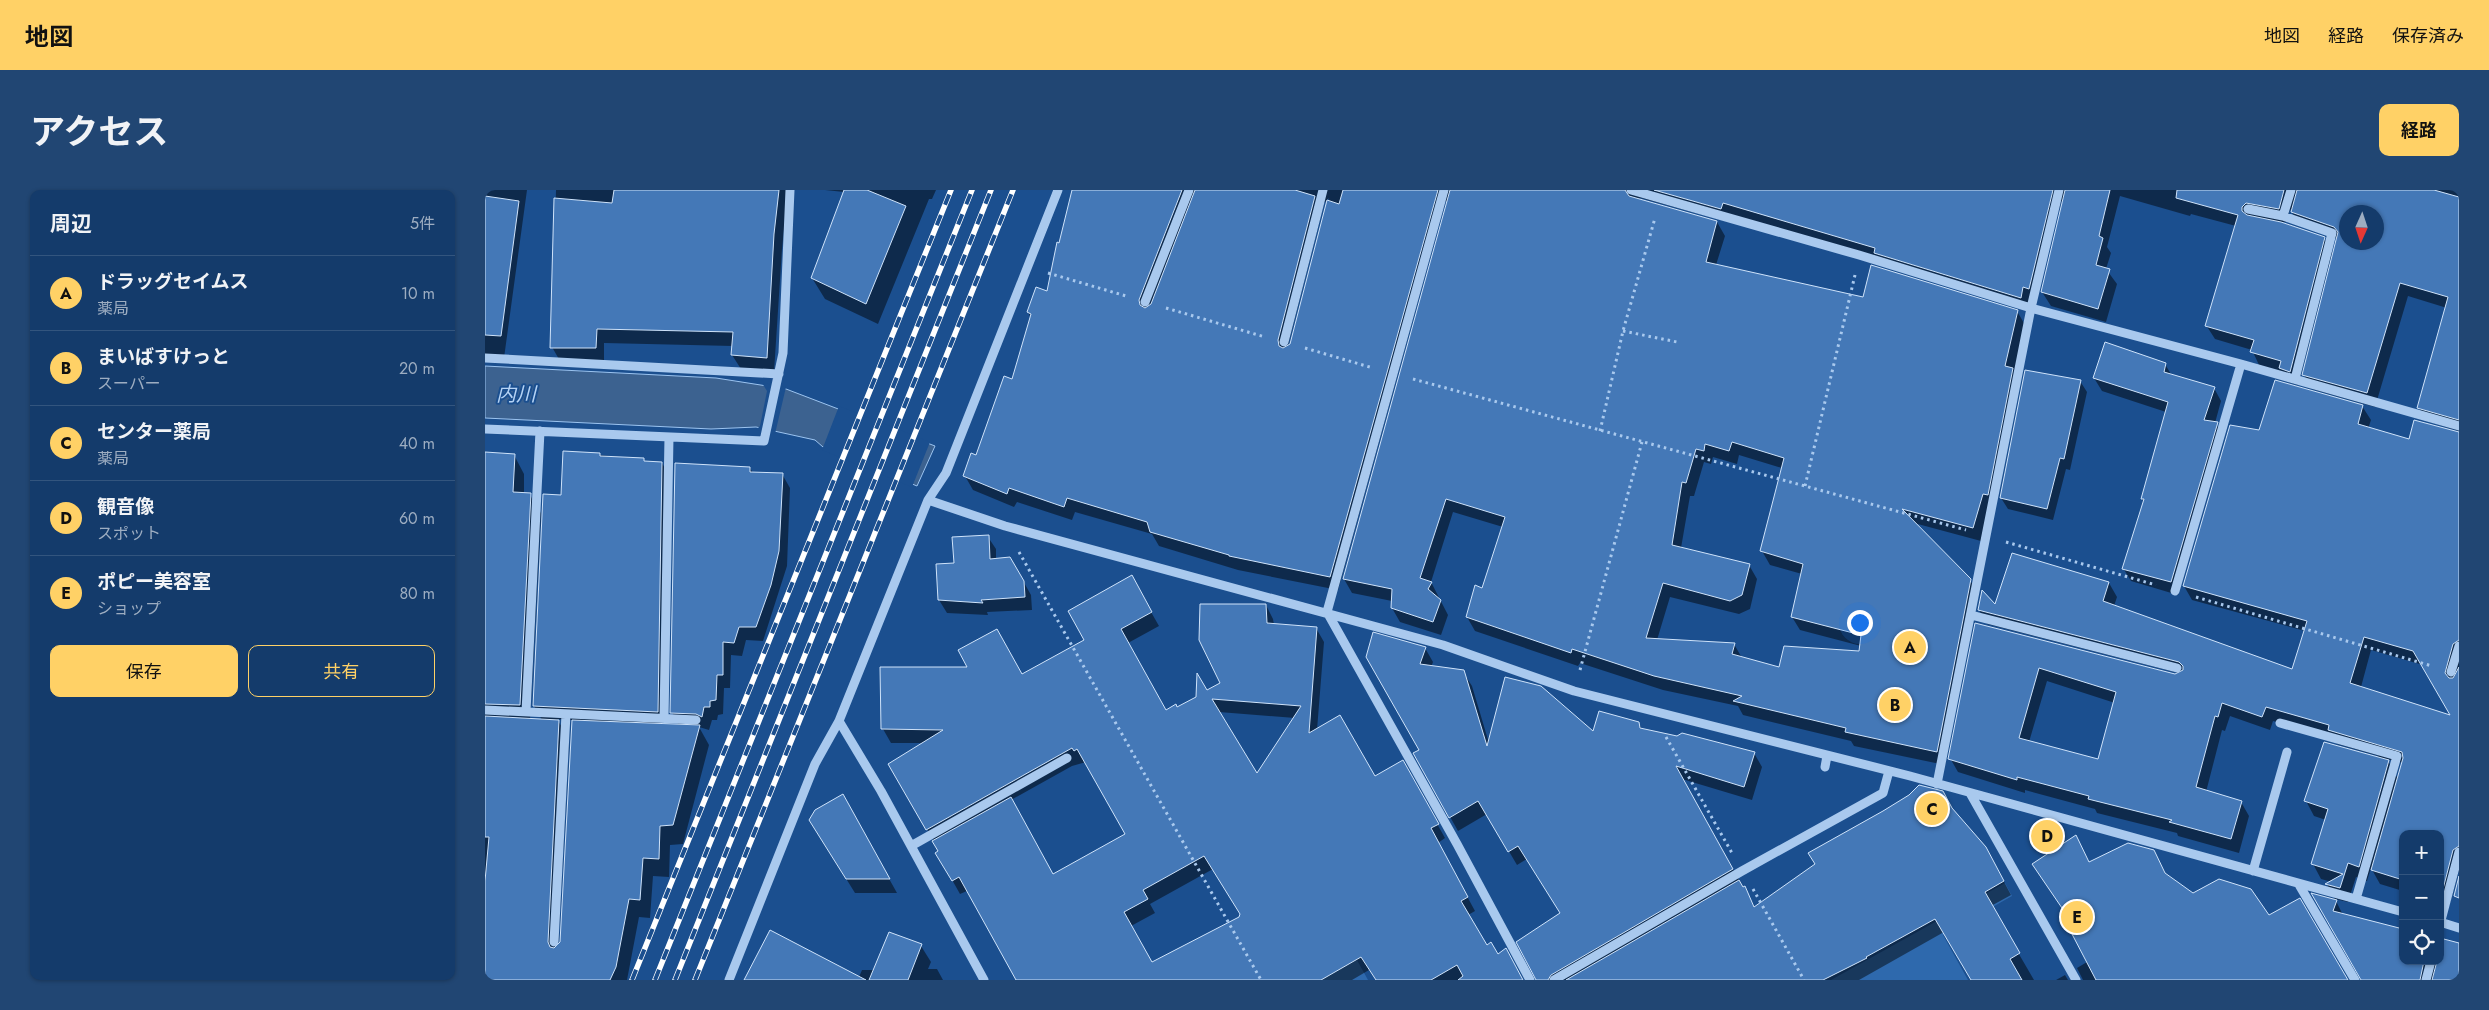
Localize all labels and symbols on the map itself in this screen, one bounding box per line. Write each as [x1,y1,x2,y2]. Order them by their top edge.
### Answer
north arrow [2339,205,2384,250]
water label: 内川 [496,380,538,409]
your location [1847,610,1873,636]
pin: A [1894,628,1926,666]
pin: B [1879,686,1911,724]
pin: C [1916,790,1948,828]
pin: D [2031,817,2063,855]
pin: E [2061,898,2093,936]

